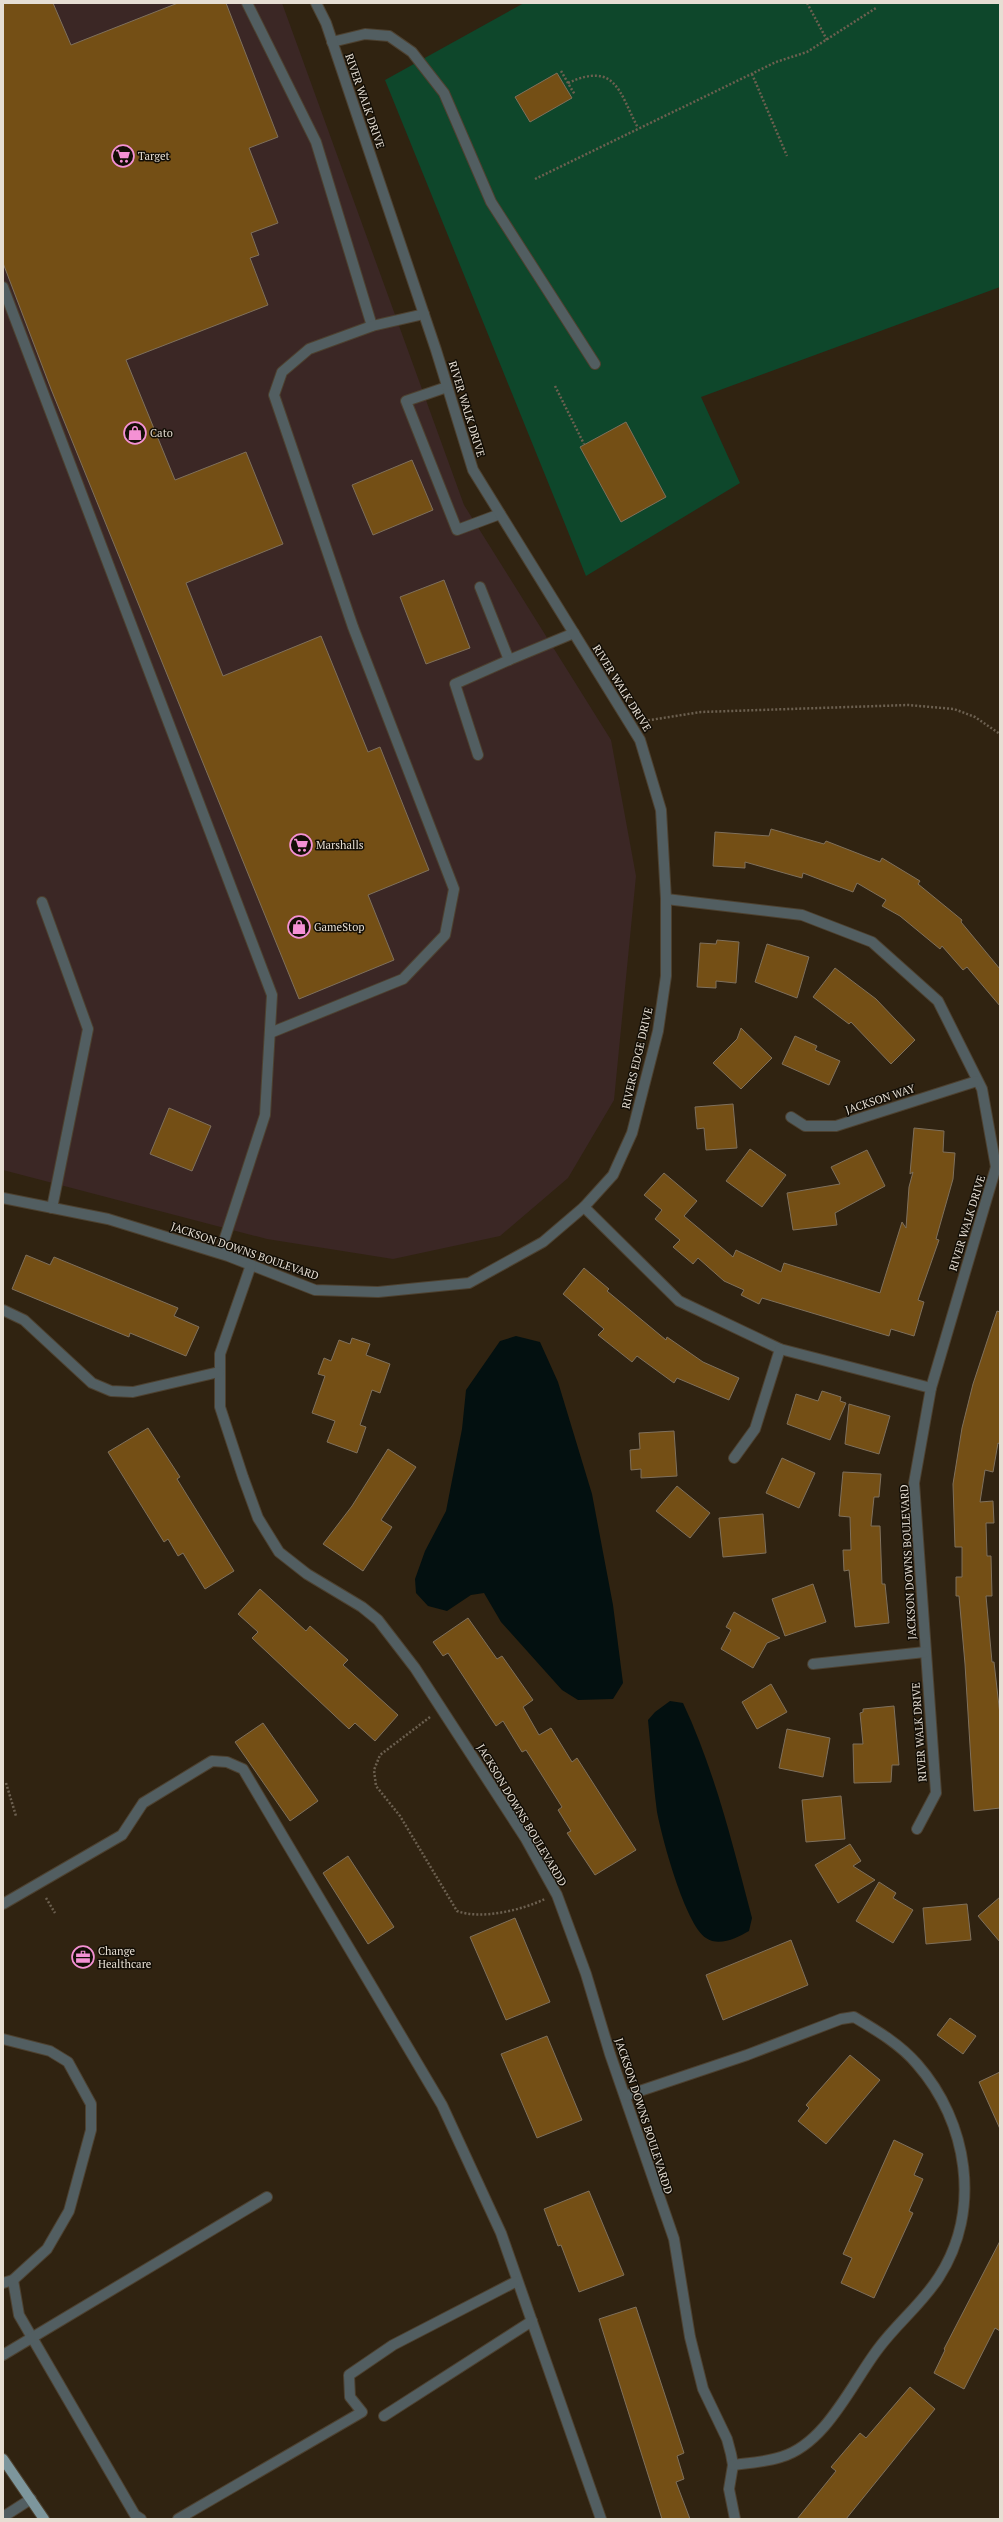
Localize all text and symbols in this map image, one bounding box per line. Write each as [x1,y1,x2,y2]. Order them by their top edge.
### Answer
street label: RIVER WALK DRIVE [342,52,388,150]
supermarket icon: Target [110,143,136,169]
place label: Target [138,149,170,163]
street label: RIVER WALK DRIVE [446,359,488,459]
shop icon: Cato [122,420,148,446]
place label: Cato [150,426,173,440]
street label: RIVER WALK DRIVE [590,642,654,734]
supermarket icon: Marshalls [288,832,314,858]
place label: Marshalls [316,838,364,852]
shop icon: GameStop [286,914,312,940]
place label: GameStop [314,920,364,934]
street label: RIVERS EDGE DRIVE [619,1006,655,1110]
street label: JACKSON WAY [843,1081,918,1117]
street label: RIVER WALK DRIVE [946,1173,988,1273]
street label: JACKSON DOWNS BOULEVARD [169,1219,321,1283]
street label: JACKSON DOWNS BOULEVARD [897,1484,919,1640]
street label: RIVER WALK DRIVE [909,1682,929,1782]
street label: JACKSON DOWNS BOULEVARDD [474,1741,570,1889]
office icon: Change Healthcare [70,1944,96,1970]
place label: Change Healthcare [98,1944,152,1971]
street label: JACKSON DOWNS BOULEVARDD [612,2036,676,2196]

